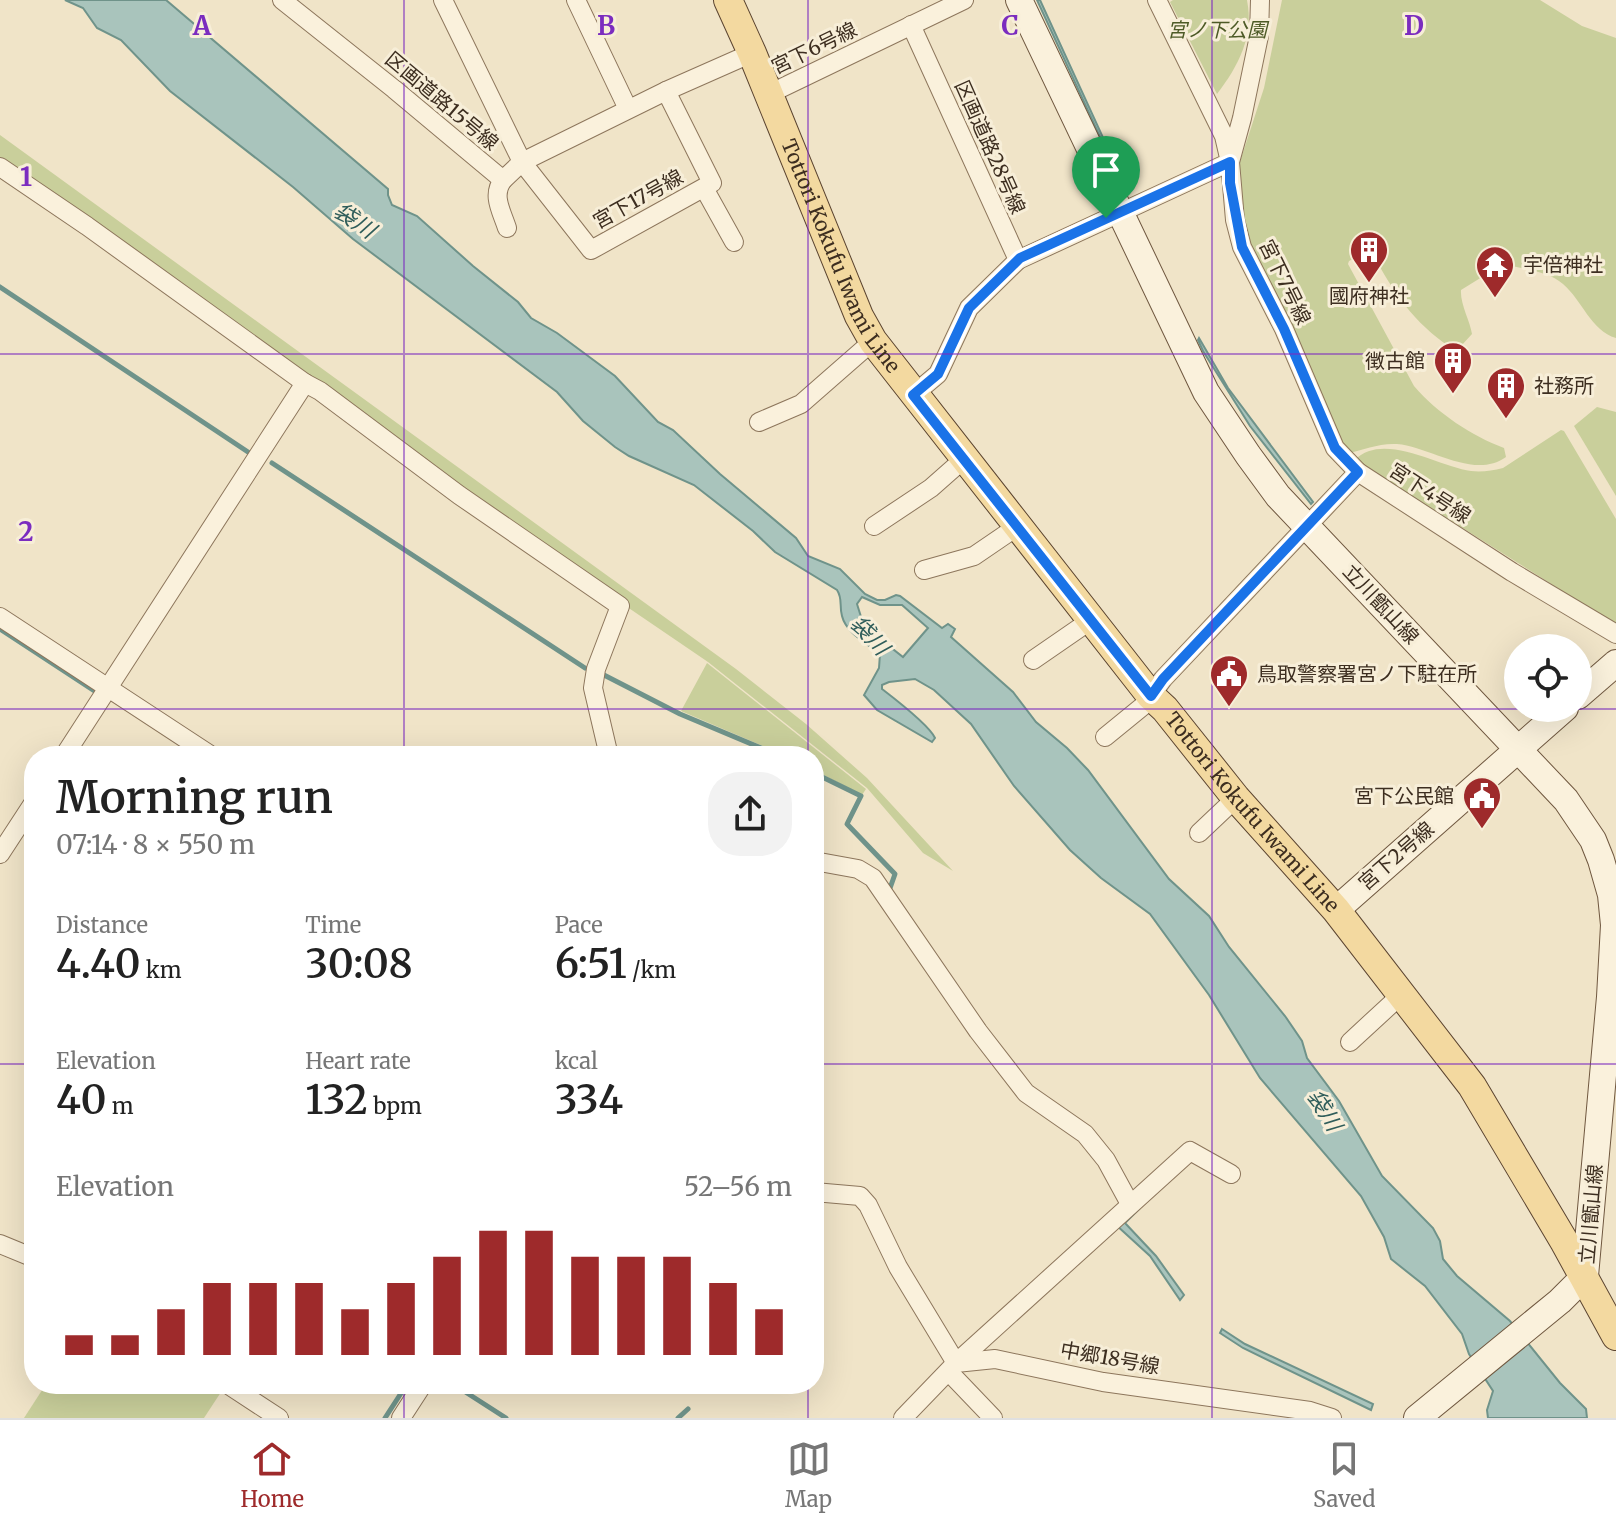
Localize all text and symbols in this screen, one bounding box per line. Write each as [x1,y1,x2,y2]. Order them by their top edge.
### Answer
text: A [192,9,212,42]
text: B [597,9,615,42]
text: C [1001,9,1019,42]
text: D [1404,9,1424,42]
street label: 宮下6号線 [767,16,861,79]
park label: 宮ノ下公園 [1167,17,1270,42]
street label: 区画道路15号線 [381,46,504,155]
street label: 区画道路28号線 [950,76,1031,217]
street label: Tottori Kokufu Iwami Line [776,135,906,377]
pin [1072,136,1140,218]
icon: arrive [1084,148,1128,192]
text: 1 [20,160,32,193]
street label: 宮下17号線 [588,164,687,234]
water label: 袋川 [329,196,383,245]
building icon: 國府神社 [1348,229,1390,284]
street label: 宮下7号線 [1254,235,1317,328]
temple icon: 宇倍神社 [1474,244,1516,299]
place label: 宇倍神社 [1523,252,1603,277]
place label: 國府神社 [1329,283,1409,308]
building icon: 徴古館 [1432,340,1474,395]
place label: 徴古館 [1365,348,1425,373]
building icon: 社務所 [1485,365,1527,420]
place label: 社務所 [1534,373,1594,398]
street label: 宮下4号線 [1385,457,1476,528]
text: 2 [18,515,34,548]
street label: 立川甑山線 [1338,559,1425,649]
water label: 袋川 [845,609,897,662]
map controls [1504,634,1592,722]
button: locate [1504,634,1592,722]
public building icon: 鳥取警察署宮ノ下駐在所 [1208,653,1250,708]
place label: 鳥取警察署宮ノ下駐在所 [1257,661,1477,686]
street label: Tottori Kokufu Iwami Line [1160,707,1345,917]
text: Morning run [56,770,333,825]
button: share [708,772,792,856]
public building icon: 宮下公民館 [1461,775,1503,830]
place label: 宮下公民館 [1354,783,1454,808]
street label: 宮下2号線 [1353,816,1439,895]
text: 07:14 · 8 × 550 m [56,828,255,861]
text: Distance [56,911,148,939]
text: Time [305,911,361,939]
text: Pace [555,911,603,939]
text: 4.40 [56,939,140,989]
text: 30:08 [305,939,413,989]
text: 6:51 [555,939,627,989]
text: km [140,956,182,984]
text: /km [627,956,676,984]
text: Elevation [56,1047,156,1075]
text: Heart rate [305,1047,411,1075]
text: kcal [555,1047,598,1075]
text: 40 [56,1075,107,1125]
text: 132 [305,1075,368,1125]
text: 334 [555,1075,623,1125]
water label: 袋川 [1302,1084,1349,1138]
text: m [107,1092,134,1120]
text: bpm [368,1092,422,1120]
street label: 立川甑山線 [1574,1163,1607,1265]
text: Elevation [56,1170,174,1203]
text: 52–56 m [684,1170,792,1203]
street label: 中郷18号線 [1058,1336,1162,1379]
tab: Home [241,1437,304,1513]
tab: Map [785,1437,832,1513]
tab: Saved [1313,1437,1375,1513]

